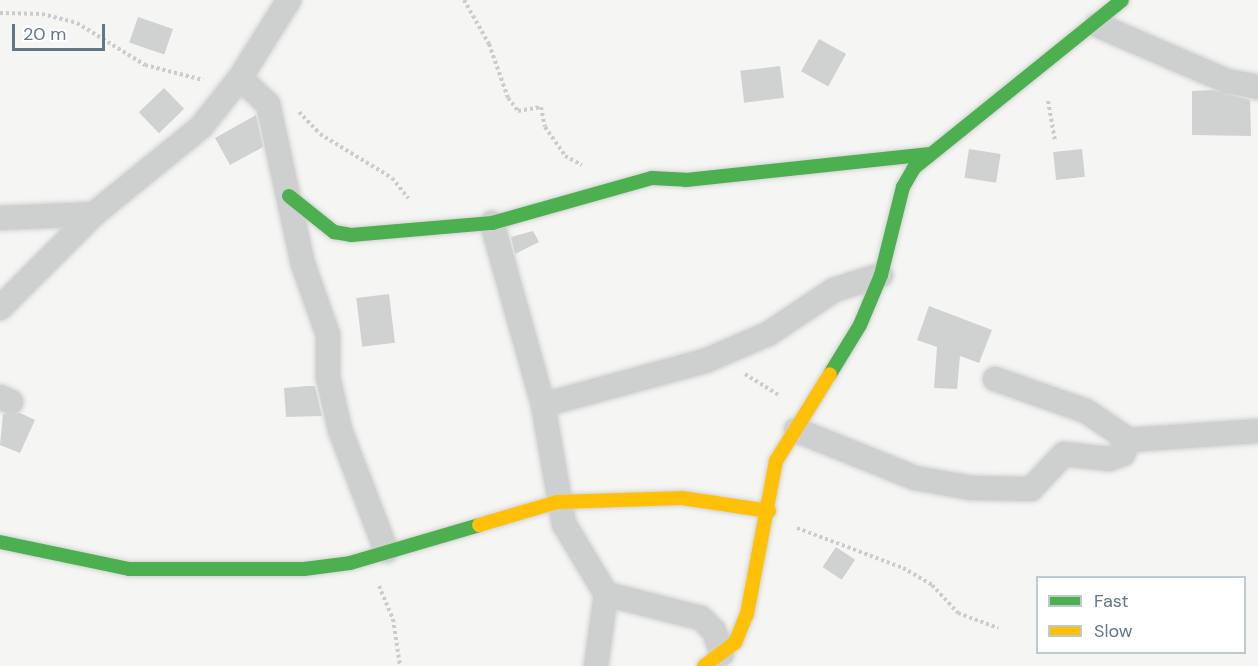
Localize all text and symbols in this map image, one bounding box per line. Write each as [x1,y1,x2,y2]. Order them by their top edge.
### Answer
scale bar [15,12,108,50]
text: 20 m [23,22,66,46]
legend [1036,576,1246,654]
text: Fast [1094,589,1129,613]
text: Slow [1094,619,1133,643]

